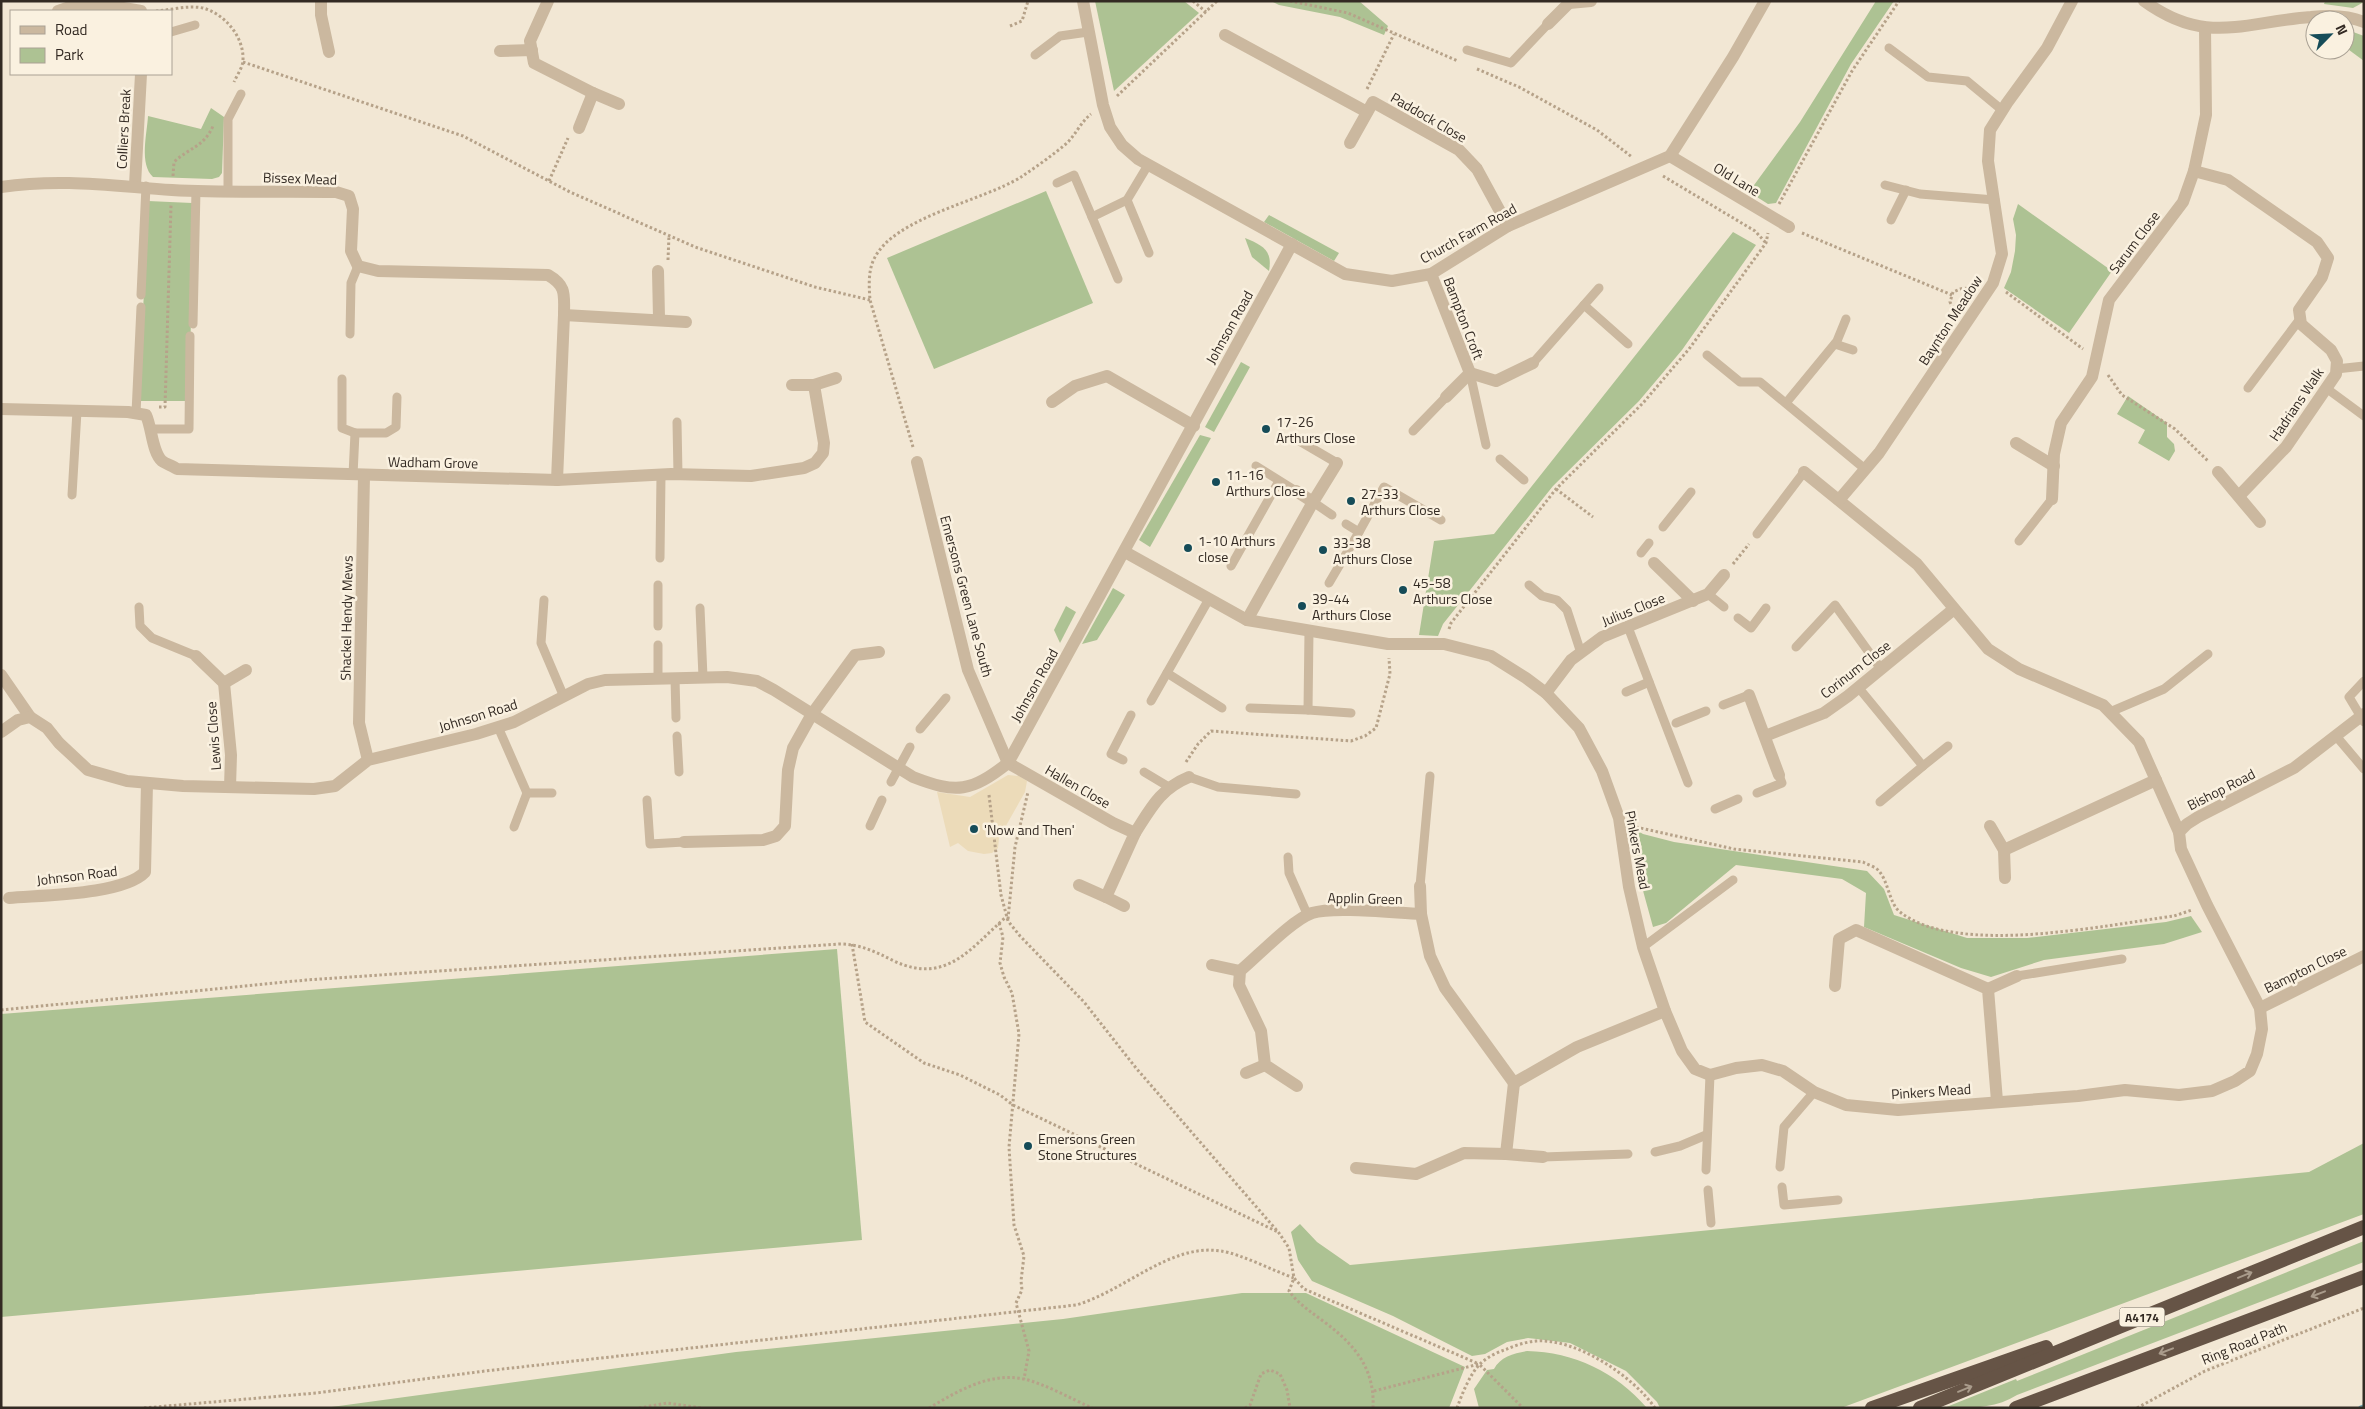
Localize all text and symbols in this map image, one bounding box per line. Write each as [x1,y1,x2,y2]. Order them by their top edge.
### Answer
legend [10,10,172,75]
north arrow [2305,10,2355,60]
text: Road [55,18,87,41]
text: N [2331,21,2354,38]
text: Park [55,43,84,66]
street label: Paddock Close [1387,87,1471,147]
street label: Colliers Break [110,88,136,170]
street label: Old Lane [1710,157,1764,201]
street label: Bissex Mead [262,166,338,190]
street label: Church Farm Road [1416,198,1520,268]
street label: Sarum Close [2103,206,2165,278]
street label: Baynton Meadow [1913,270,1987,369]
street label: Bampton Croft [1439,274,1489,362]
street label: Johnson Road [1200,286,1258,368]
street label: Hadrians Walk [2264,363,2329,445]
place label: 17-26 Arthurs Close [1276,411,1355,448]
marker: 17-26 Arthurs Close [1260,423,1272,435]
street label: Wadham Grove [388,451,478,473]
place label: 11-16 Arthurs Close [1226,464,1305,501]
marker: 11-16 Arthurs Close [1210,476,1222,488]
place label: 27-33 Arthurs Close [1361,483,1440,520]
marker: 27-33 Arthurs Close [1345,495,1357,507]
street label: Emersons Green Lane South [935,513,999,679]
place label: 1-10 Arthurs close [1198,530,1275,567]
place label: 33-38 Arthurs Close [1333,532,1412,569]
marker: 1-10 Arthurs close [1182,542,1194,554]
marker: 33-38 Arthurs Close [1317,544,1329,556]
street label: Shackel Hendy Mews [334,555,358,681]
place label: 45-58 Arthurs Close [1413,572,1492,609]
marker: 45-58 Arthurs Close [1397,584,1409,596]
street label: Julius Close [1598,587,1668,631]
place label: 39-44 Arthurs Close [1312,588,1391,625]
marker: 39-44 Arthurs Close [1296,600,1308,612]
street label: Corinum Close [1815,635,1895,703]
street label: Johnson Road [1005,644,1063,726]
street label: Johnson Road [436,693,520,737]
street label: Lewis Close [200,701,226,771]
street label: Hallen Close [1041,759,1115,813]
street label: Bishop Road [2183,763,2259,815]
street label: Pinkers Mead [1620,809,1656,891]
place label: 'Now and Then' [984,819,1075,840]
marker: 'Now and Then' [968,823,980,835]
street label: Johnson Road [35,860,119,890]
street label: Applin Green [1327,887,1403,909]
street label: Bampton Close [2260,940,2350,998]
street label: Pinkers Mead [1890,1078,1972,1104]
place label: Emersons Green Stone Structures [1038,1128,1137,1165]
marker: Emersons Green Stone Structures [1022,1140,1034,1152]
one-way arrow [2237,1270,2252,1280]
one-way arrow [2311,1290,2326,1299]
road number: A4174 [2120,1308,2164,1326]
street label: Ring Road Path [2198,1316,2290,1370]
one-way arrow [2159,1347,2174,1356]
one-way arrow [1957,1384,1972,1394]

